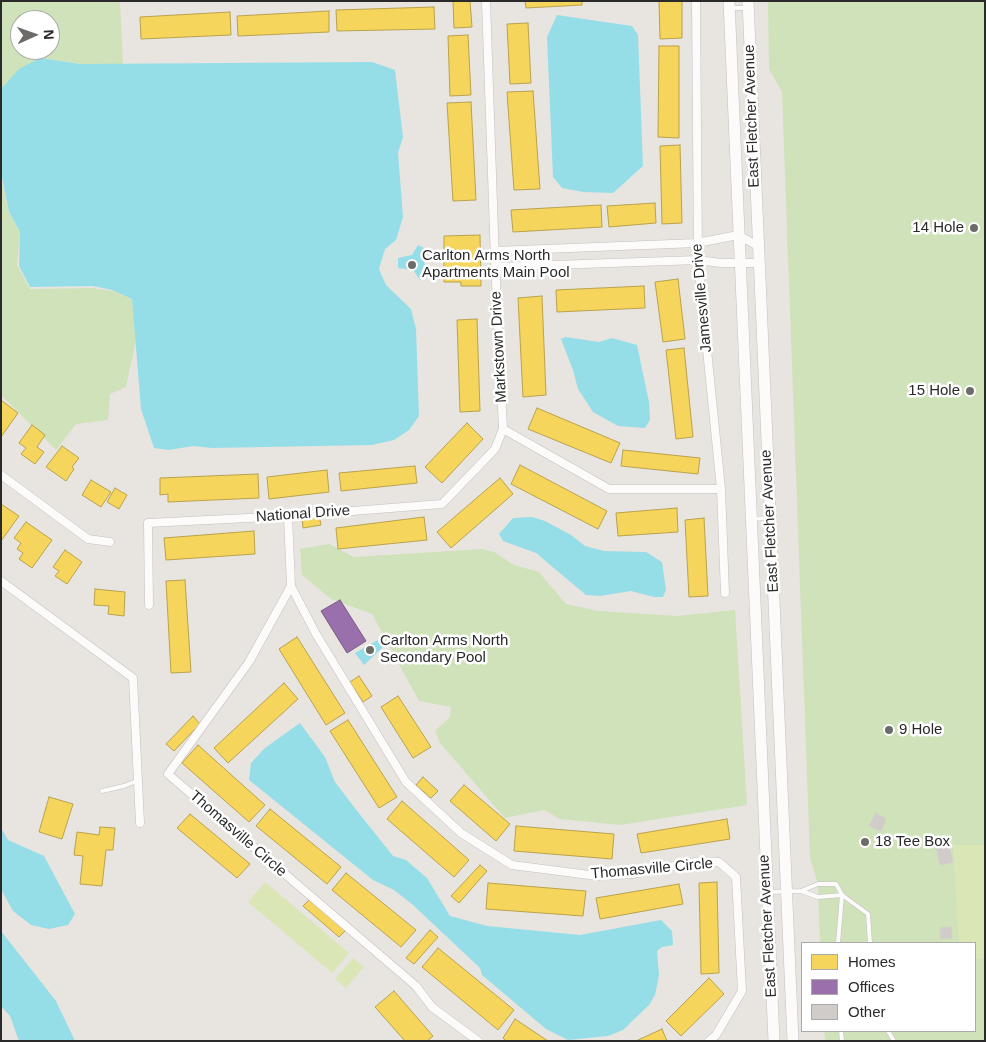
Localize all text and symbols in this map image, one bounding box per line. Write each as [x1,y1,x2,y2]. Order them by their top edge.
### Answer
north arrow [10,10,60,60]
text: N [41,29,57,40]
street label: East Fletcher Avenue [741,44,763,188]
place label: 14 Hole [912,219,964,237]
marker: 14 Hole [968,222,980,234]
street label: Jamesville Drive [688,243,716,353]
place label: Carlton Arms North Apartments Main Pool [422,247,570,282]
marker: Carlton Arms North Apartments Main Pool [406,259,418,271]
street label: Markstown Drive [487,291,511,403]
place label: 15 Hole [908,382,960,400]
marker: 15 Hole [964,385,976,397]
street label: East Fletcher Avenue [757,449,783,593]
street label: National Drive [255,502,351,526]
place label: Carlton Arms North Secondary Pool [380,632,508,667]
marker: Carlton Arms North Secondary Pool [364,644,376,656]
place label: 9 Hole [899,721,942,739]
marker: 9 Hole [883,724,895,736]
street label: Thomasville Circle [186,787,290,881]
place label: 18 Tee Box [875,833,950,851]
marker: 18 Tee Box [859,836,871,848]
street label: East Fletcher Avenue [755,854,781,998]
street label: Thomasville Circle [590,855,714,883]
legend [801,942,976,1032]
text: Homes [848,953,896,970]
text: Offices [848,978,894,995]
text: Other [848,1003,886,1020]

